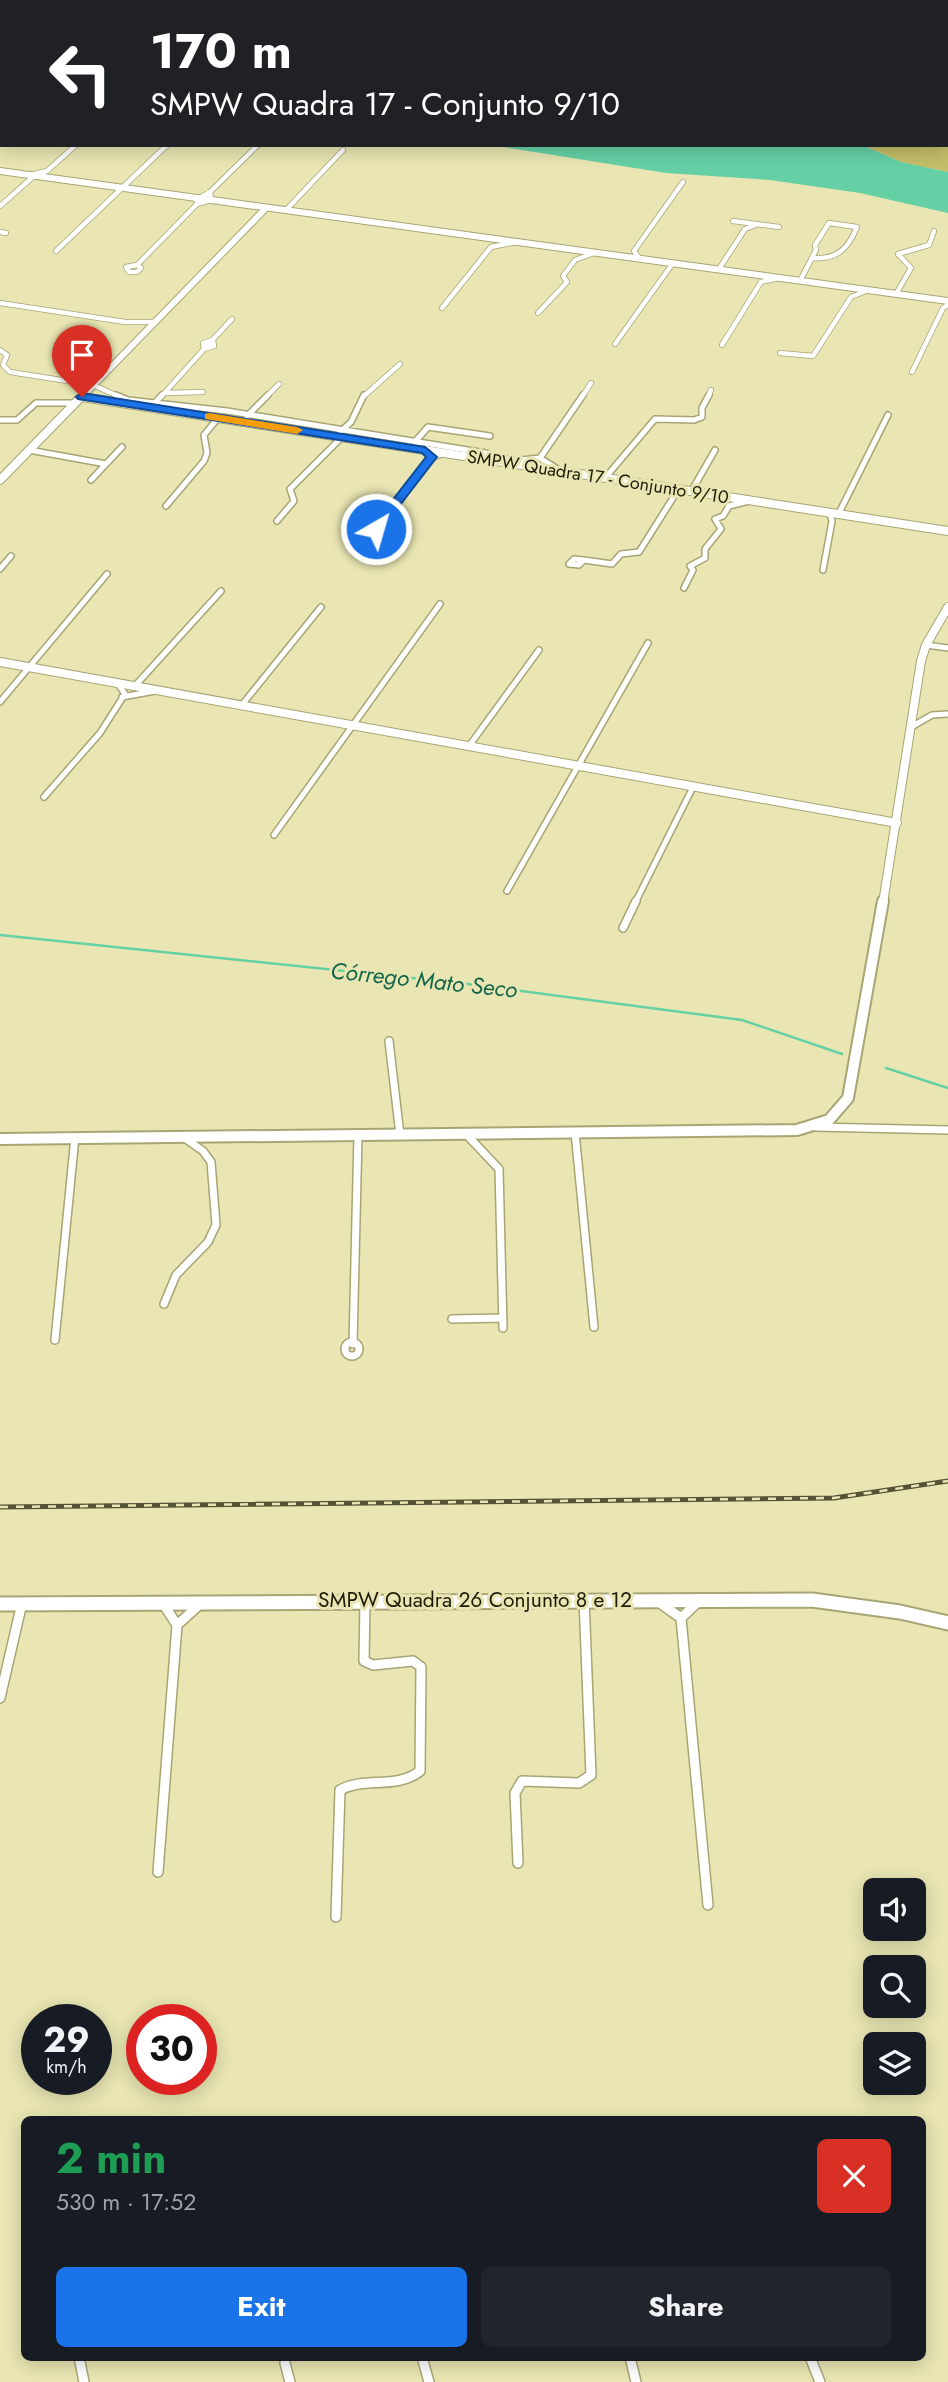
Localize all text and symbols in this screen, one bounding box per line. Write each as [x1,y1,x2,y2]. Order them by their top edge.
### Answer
text: 170 m [150,16,292,86]
icon: left [35,28,126,119]
text: SMPW Quadra 17 - Conjunto 9/10 [150,81,620,127]
pin [52,325,112,397]
icon: arrive [63,336,101,374]
street label: SMPW Quadra 17 - Conjunto 9/10 [465,443,731,511]
position arrow [339,492,413,566]
water label: Córrego Mato Seco [329,953,520,1007]
street label: SMPW Quadra 26 Conjunto 8 e 12 [318,1585,632,1615]
map controls [863,1878,926,2095]
button: sound [863,1878,926,1941]
button: search [863,1955,926,2018]
speed limit sign: 30 [126,2004,217,2095]
text: 29 [43,2015,90,2065]
button: layers [863,2032,926,2095]
text: km/h [46,2054,87,2080]
text: 2 min [56,2128,166,2189]
button: close [817,2139,891,2213]
text: 530 m · 17:52 [56,2185,196,2219]
button: Exit [56,2267,467,2347]
button: Share [481,2267,891,2347]

